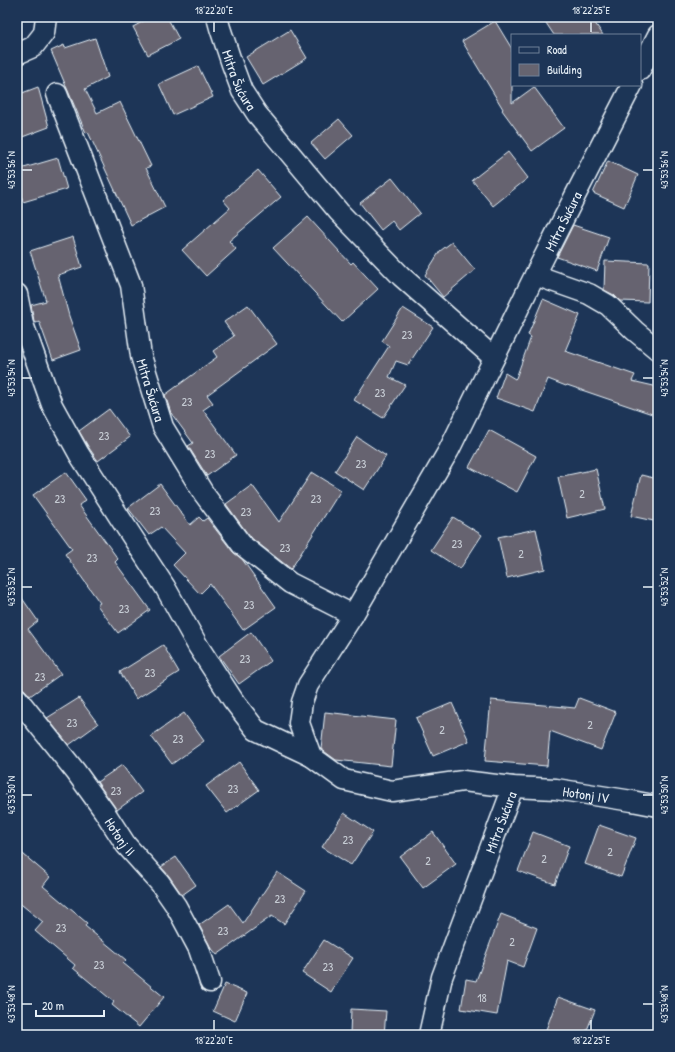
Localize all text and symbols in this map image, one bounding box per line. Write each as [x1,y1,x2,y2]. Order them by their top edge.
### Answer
text: 18°22'20"E [195,4,234,17]
text: 18°22'25"E [572,4,610,17]
legend [511,34,641,86]
text: Road [547,41,567,58]
street label: Mitra Šućura [218,47,262,114]
text: Building [547,61,582,78]
text: 43°53'56"N [5,151,18,189]
text: 43°53'56"N [658,151,671,189]
street label: Mitra Šućura [539,188,586,254]
house number: 23 [402,326,413,343]
street label: Mitra Šućura [133,356,170,424]
text: 43°53'54"N [5,359,18,397]
text: 43°53'54"N [658,359,671,397]
house number: 23 [375,384,386,401]
house number: 23 [182,393,193,410]
house number: 23 [99,427,110,444]
house number: 23 [205,445,216,462]
house number: 23 [356,455,367,472]
house number: 2 [579,485,585,502]
house number: 23 [55,490,66,507]
house number: 23 [311,490,322,507]
house number: 23 [150,502,161,519]
house number: 23 [241,503,252,520]
house number: 23 [452,535,463,552]
house number: 23 [280,539,291,556]
house number: 2 [518,545,524,562]
house number: 23 [87,549,98,566]
text: 43°53'52"N [5,568,18,606]
text: 43°53'52"N [658,568,671,606]
house number: 23 [244,596,255,613]
house number: 23 [119,600,130,617]
house number: 23 [240,650,251,667]
house number: 23 [145,664,156,681]
house number: 23 [35,668,46,685]
house number: 23 [67,714,78,731]
house number: 2 [587,716,593,733]
house number: 2 [439,721,445,738]
house number: 23 [173,730,184,747]
text: 43°53'50"N [5,776,18,814]
text: 43°53'50"N [658,776,671,814]
house number: 23 [228,780,239,797]
street label: Hotonj IV [561,781,611,807]
house number: 23 [111,782,122,799]
street label: Mitra Šućura [480,788,520,855]
street label: Hotonj II [101,814,140,859]
house number: 23 [343,831,354,848]
house number: 2 [607,843,613,860]
house number: 2 [541,850,547,867]
house number: 2 [425,852,431,869]
house number: 23 [275,890,286,907]
house number: 23 [56,919,67,936]
house number: 23 [218,922,229,939]
house number: 2 [509,933,515,950]
house number: 23 [94,956,105,973]
house number: 23 [323,958,334,975]
text: 43°53'48"N [5,985,18,1023]
text: 43°53'48"N [658,985,671,1023]
house number: 18 [477,989,487,1006]
scale bar [36,992,104,1018]
text: 20 m [42,997,64,1014]
text: 18°22'20"E [195,1034,234,1047]
text: 18°22'25"E [572,1034,610,1047]

